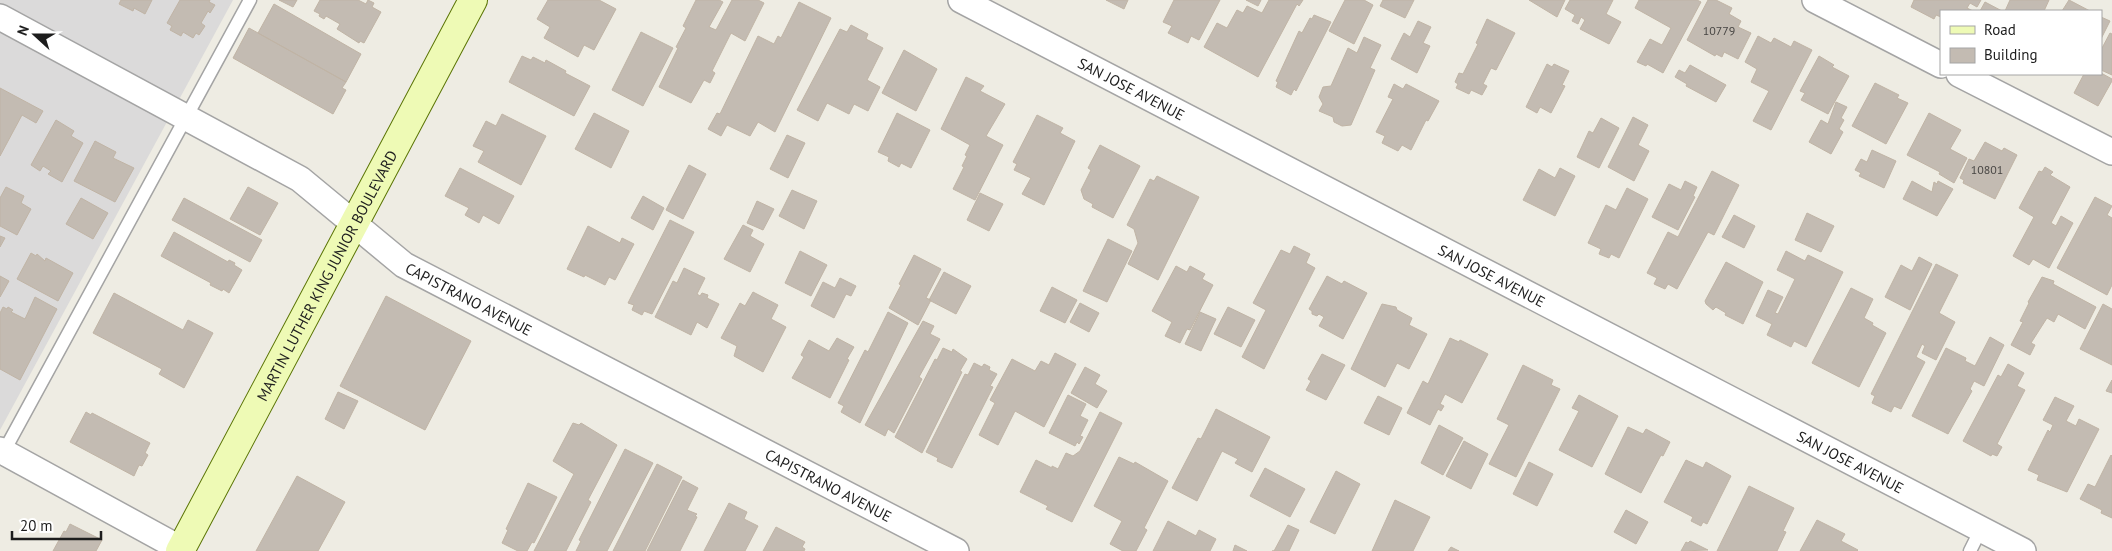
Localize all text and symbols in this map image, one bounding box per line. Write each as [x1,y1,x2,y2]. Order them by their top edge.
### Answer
north arrow [10,10,60,60]
legend [1940,10,2102,75]
text: Road [1984,20,2016,39]
text: N [13,23,33,38]
house number: 10779 [1703,23,1735,38]
text: Building [1984,45,2038,64]
street label: SAN JOSE AVENUE [1075,53,1188,124]
street label: MARTIN LUTHER KING JUNIOR BOULEVARD [252,147,401,404]
house number: 10801 [1971,162,2003,177]
street label: SAN JOSE AVENUE [1435,240,1548,311]
street label: CAPISTRANO AVENUE [402,258,535,339]
street label: SAN JOSE AVENUE [1794,426,1907,497]
street label: CAPISTRANO AVENUE [762,444,895,526]
scale bar [12,508,101,540]
text: 20 m [20,516,53,535]

